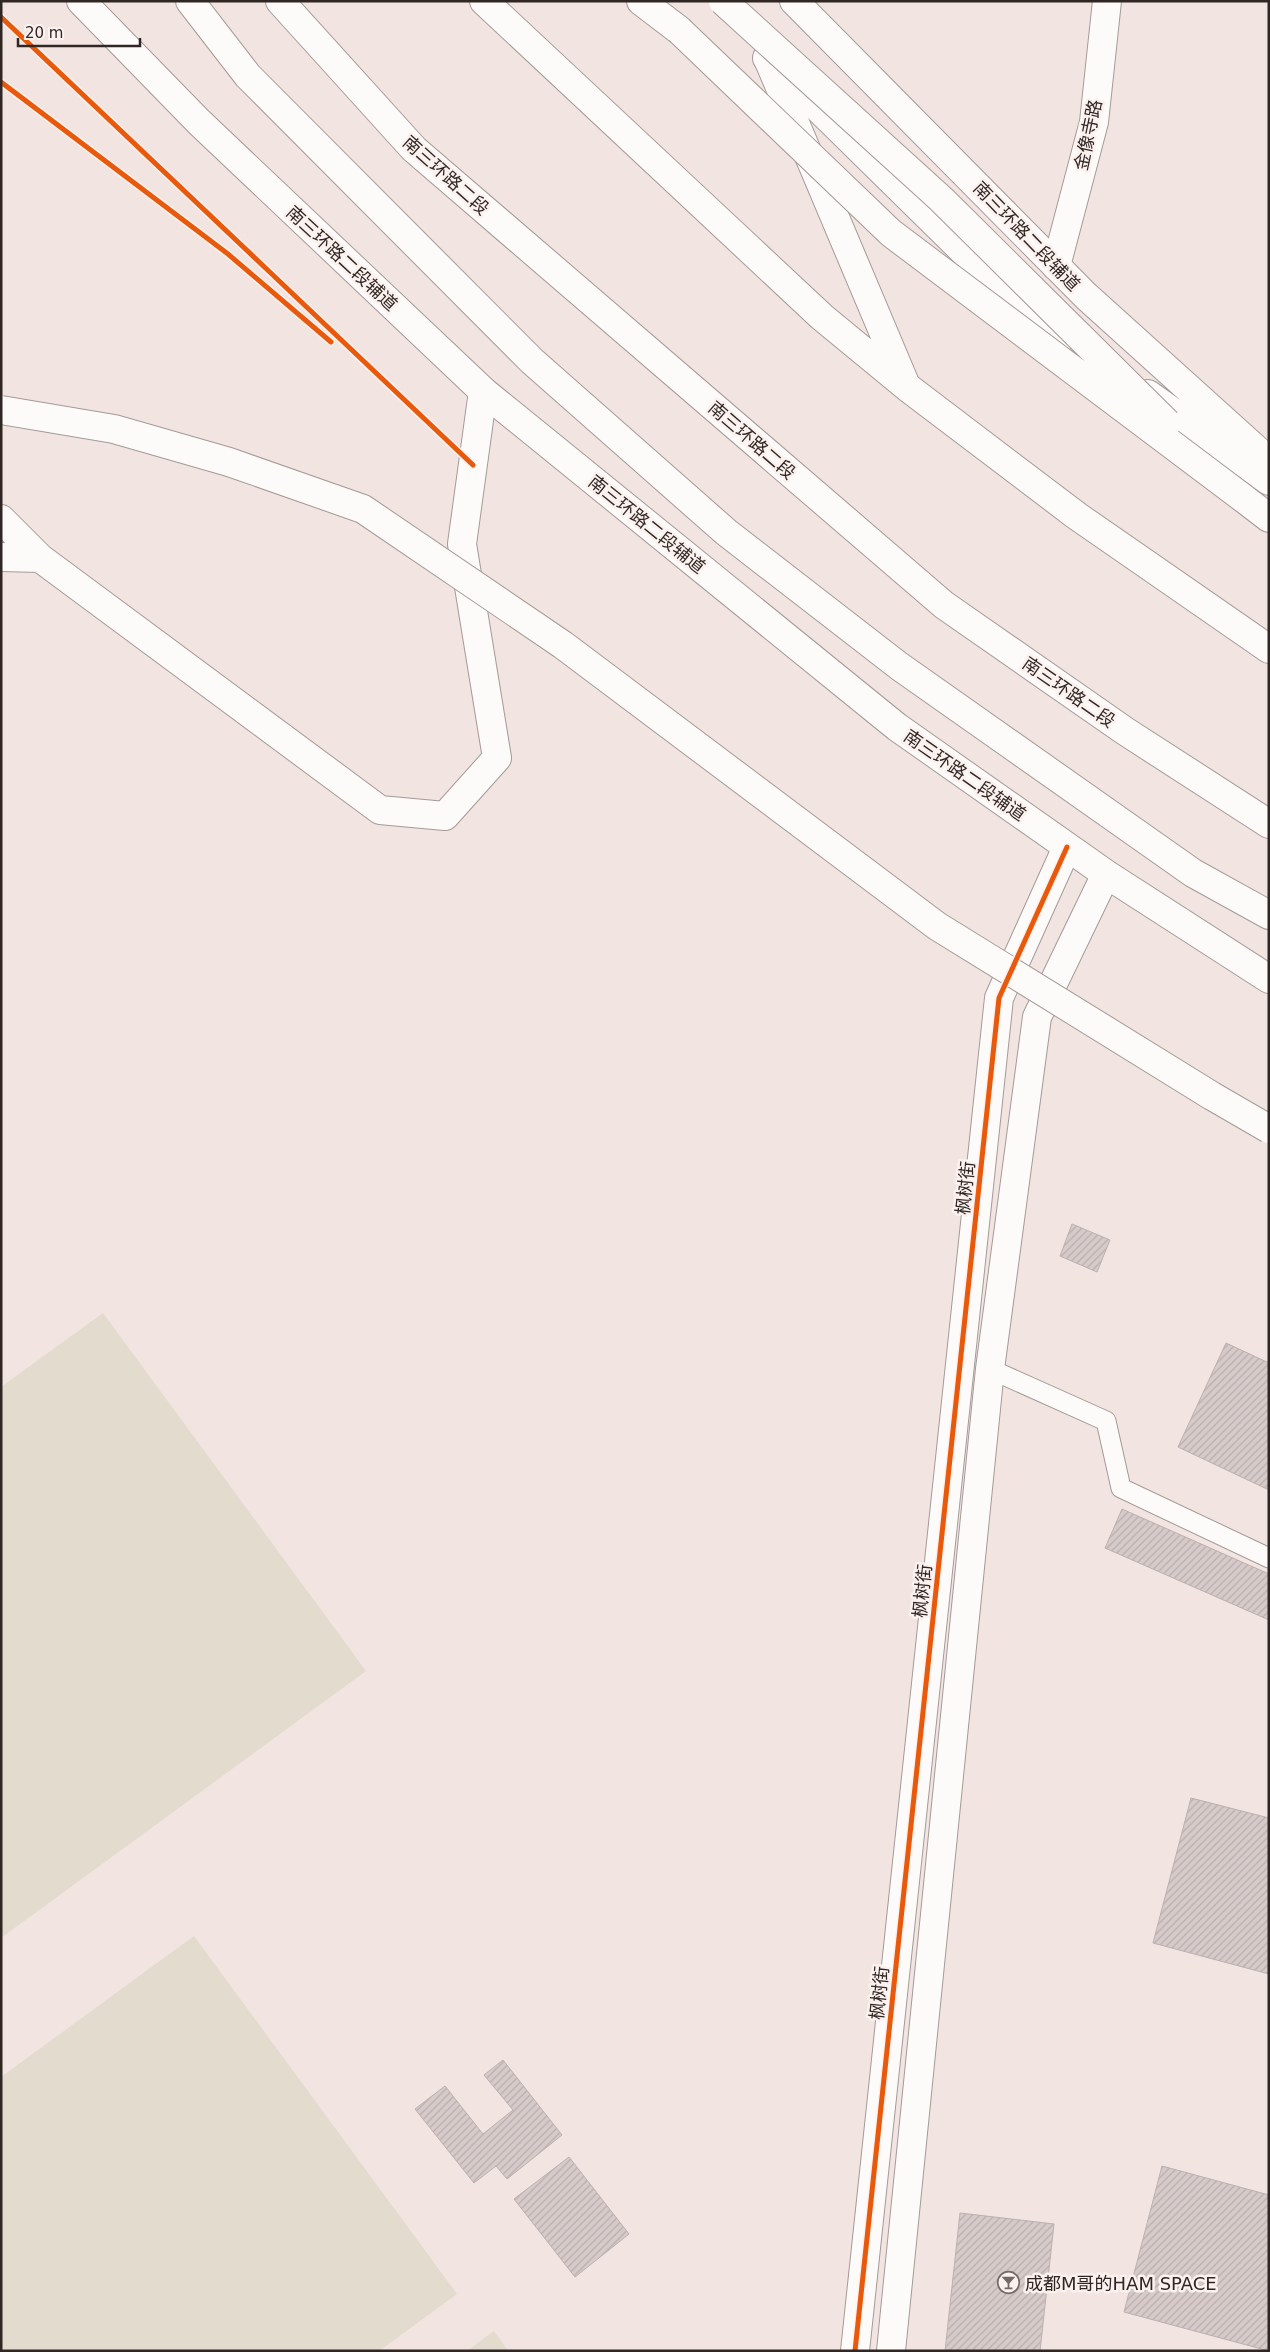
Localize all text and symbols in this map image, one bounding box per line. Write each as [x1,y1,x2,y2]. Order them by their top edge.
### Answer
scale bar [18,15,140,47]
text: 20 m [25,24,63,42]
street label: 金像寺路 [1070,98,1106,172]
street label: 南三环路二段 [399,131,493,219]
street label: 南三环路二段辅道 [969,177,1085,295]
street label: 南三环路二段辅道 [282,201,402,315]
street label: 南三环路二段 [704,397,800,483]
street label: 南三环路二段辅道 [584,471,710,577]
street label: 南三环路二段 [1019,652,1119,732]
street label: 南三环路二段辅道 [900,725,1030,825]
street label: 枫树街 [952,1160,978,1216]
street label: 枫树街 [909,1563,935,1619]
street label: 枫树街 [866,1965,892,2021]
bar icon: 成都M哥的HAM SPACE [997,2271,1021,2295]
place label: 成都M哥的HAM SPACE [1025,2273,1217,2294]

